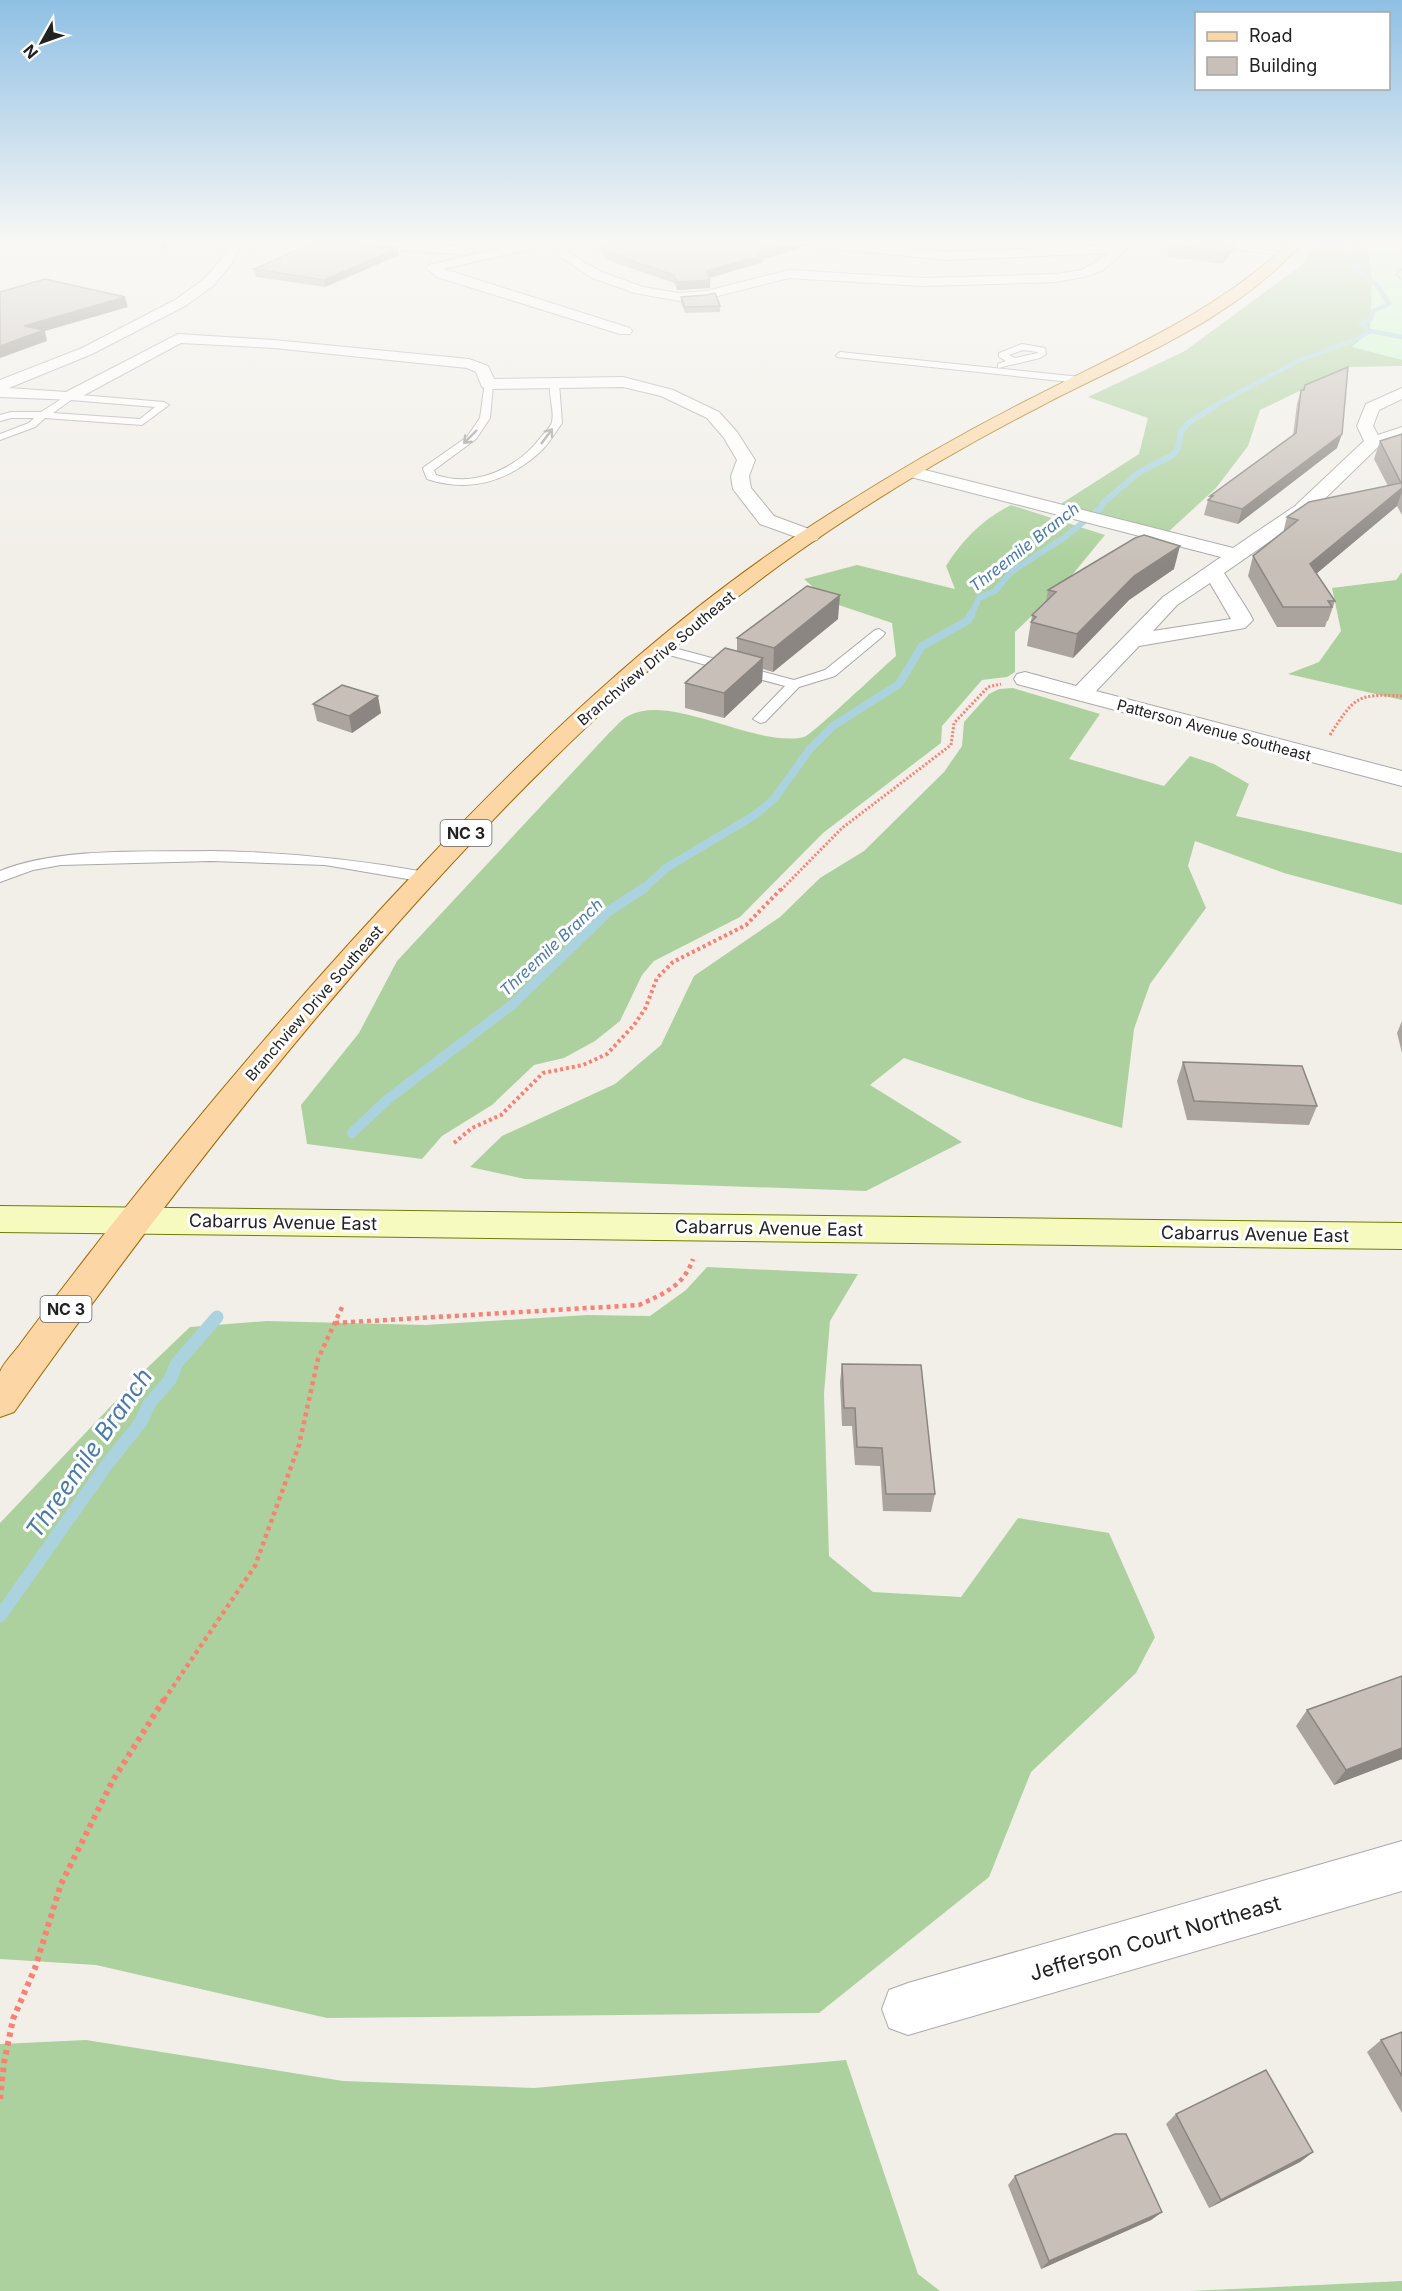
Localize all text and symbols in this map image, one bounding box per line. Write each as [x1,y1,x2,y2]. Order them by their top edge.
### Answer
north arrow [12,12,72,72]
legend [1195,12,1390,90]
text: Road [1249,25,1292,46]
text: N [19,41,42,63]
text: Building [1249,55,1317,76]
one-way arrow [463,429,478,444]
one-way arrow [540,429,553,445]
water label: Threemile Branch [965,498,1083,596]
street label: Branchview Drive Southeast [573,586,739,730]
street label: Patterson Avenue Southeast [1115,695,1313,765]
road number: NC 3 [440,820,492,846]
water label: Threemile Branch [495,894,607,1000]
street label: Branchview Drive Southeast [241,921,387,1085]
street label: Cabarrus Avenue East [189,1210,377,1234]
street label: Cabarrus Avenue East [675,1216,863,1240]
street label: Cabarrus Avenue East [1161,1222,1349,1246]
road number: NC 3 [40,1296,92,1322]
water label: Threemile Branch [20,1363,158,1543]
street label: Jefferson Court Northeast [1027,1890,1284,1986]

